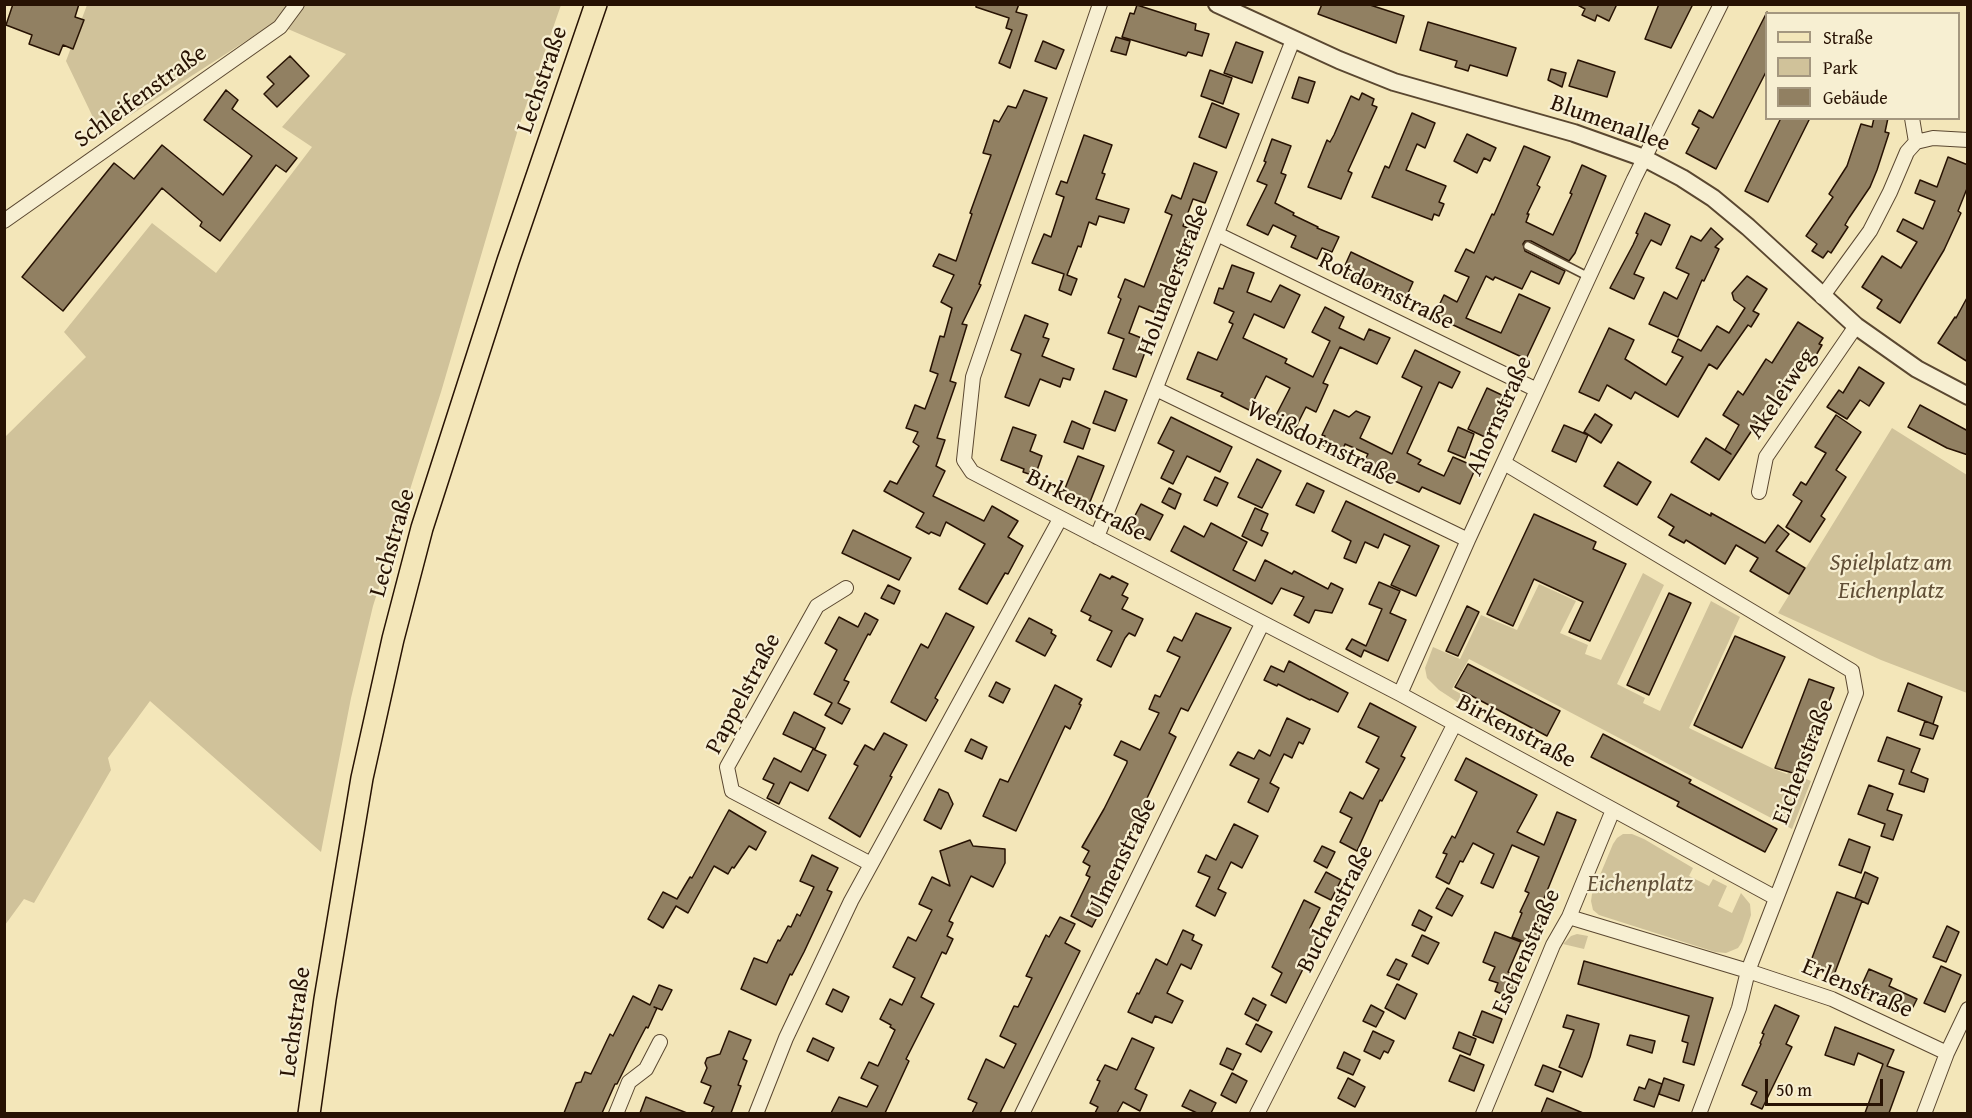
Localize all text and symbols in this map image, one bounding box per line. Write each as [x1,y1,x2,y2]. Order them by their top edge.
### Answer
legend [1765,12,1960,120]
street label: Lechstraße [511,23,575,137]
text: Straße [1823,24,1873,51]
street label: Schleifenstraße [69,39,213,155]
text: Park [1823,54,1858,81]
text: Gebäude [1823,84,1888,111]
street label: Blumenallee [1546,89,1674,159]
street label: Holunderstraße [1132,200,1216,360]
street label: Rotdornstraße [1313,247,1459,337]
street label: Akeleiweg [1742,344,1822,444]
street label: Ahornstraße [1461,352,1539,480]
street label: Weißdornstraße [1242,395,1402,493]
street label: Birkenstraße [1021,463,1151,549]
street label: Lechstraße [364,486,422,600]
park label: Spielplatz am Eichenplatz [1830,550,1952,606]
street label: Pappelstraße [700,629,788,759]
street label: Birkenstraße [1451,689,1581,775]
street label: Eichenstraße [1767,695,1841,829]
street label: Ulmenstraße [1080,794,1164,924]
street label: Buchenstraße [1292,840,1380,978]
park label: Eichenplatz [1587,871,1693,899]
street label: Eschenstraße [1486,885,1568,1019]
street label: Erlenstraße [1797,953,1917,1025]
street label: Lechstraße [274,965,318,1079]
scale bar [1768,1067,1886,1105]
text: 50 m [1776,1076,1812,1103]

